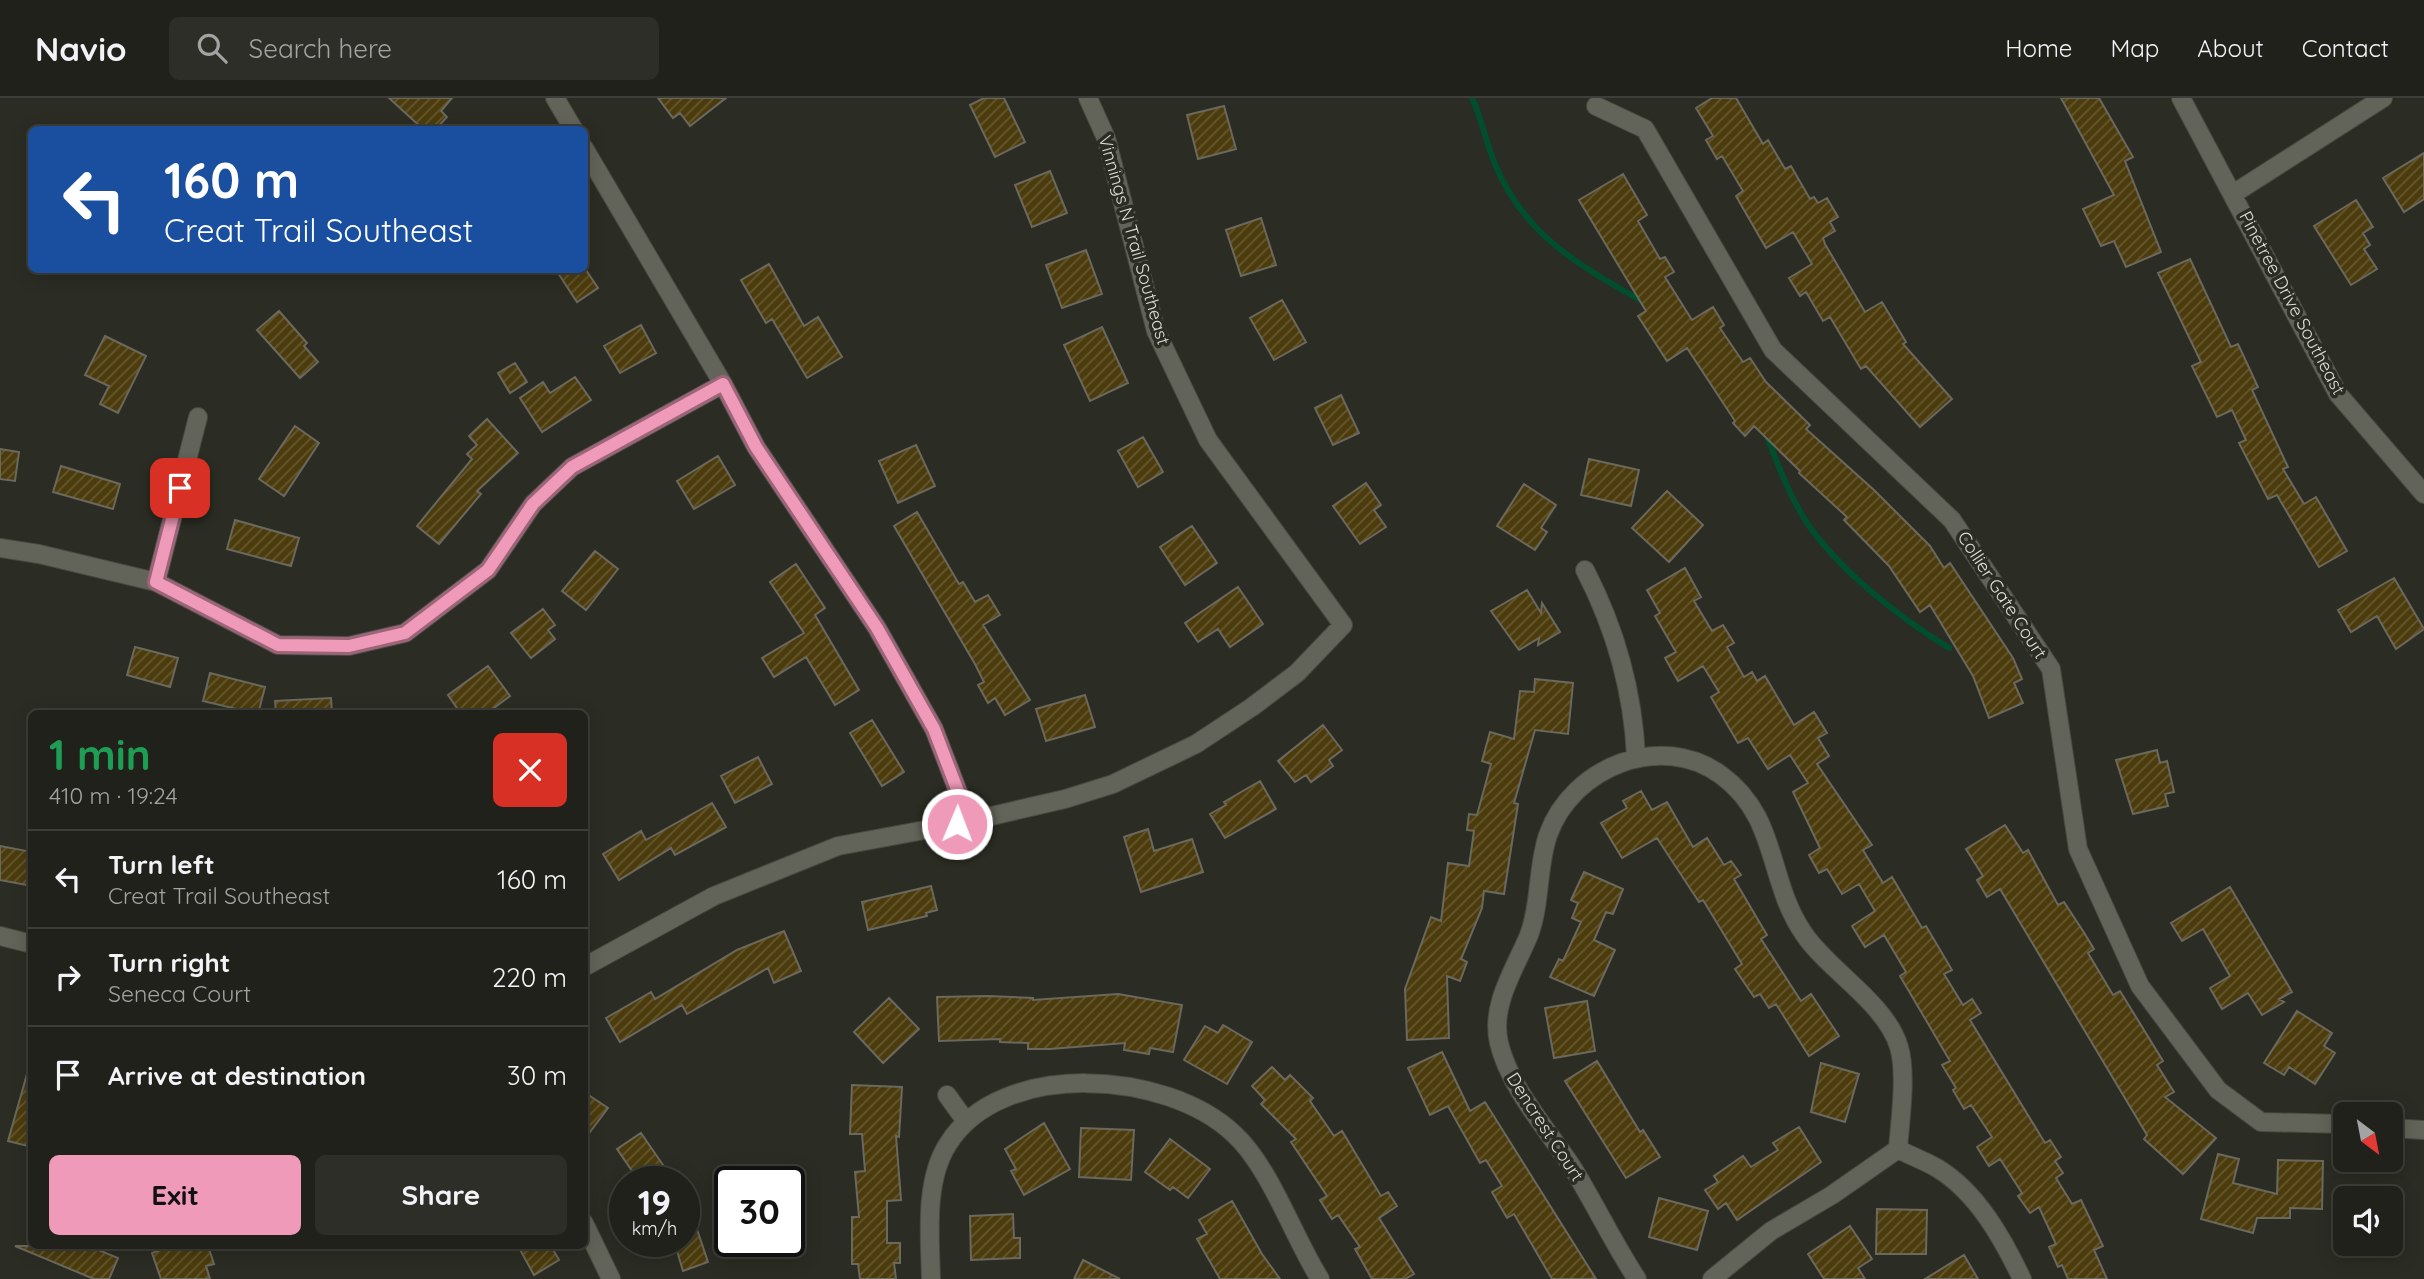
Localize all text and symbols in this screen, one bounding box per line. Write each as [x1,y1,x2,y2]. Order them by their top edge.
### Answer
search box [169,17,659,80]
text: Navio [35,28,127,69]
icon: search [193,29,231,67]
text: Search here [249,32,392,65]
text: Home [2005,33,2072,63]
text: Map [2110,33,2159,63]
text: About [2197,33,2264,63]
text: Contact [2302,33,2389,63]
street label: Vinnings N Trail Southeast [1094,132,1175,347]
text: 160 m [164,149,299,210]
icon: left [49,154,140,245]
street label: Pinetree Drive Southeast [2234,207,2351,398]
text: Creat Trail Southeast [164,210,473,250]
pin [150,458,210,518]
icon: arrive [161,469,199,507]
street label: Collier Gate Court [1953,527,2052,663]
text: 1 min [49,728,151,781]
button: close [493,733,567,807]
text: 410 m · 19:24 [49,781,178,810]
position arrow [920,787,994,861]
text: Turn left [108,848,215,881]
icon: left [49,860,87,898]
text: 160 m [497,863,567,896]
text: Creat Trail Southeast [108,881,330,910]
text: Turn right [108,946,230,979]
icon: right [49,958,87,996]
text: 220 m [492,961,567,994]
text: Seneca Court [108,979,251,1008]
icon: arrive [49,1056,87,1094]
text: Arrive at destination [108,1059,366,1092]
text: 30 m [507,1059,567,1092]
street label: Dencrest Court [1502,1068,1589,1185]
north arrow [2333,1102,2403,1172]
map controls [2333,1102,2403,1256]
button: Exit [49,1155,301,1235]
button: Share [315,1155,567,1235]
speed limit sign: 30 [714,1166,805,1257]
text: 19 [638,1180,671,1224]
button: sound [2333,1186,2403,1256]
text: km/h [632,1217,677,1240]

